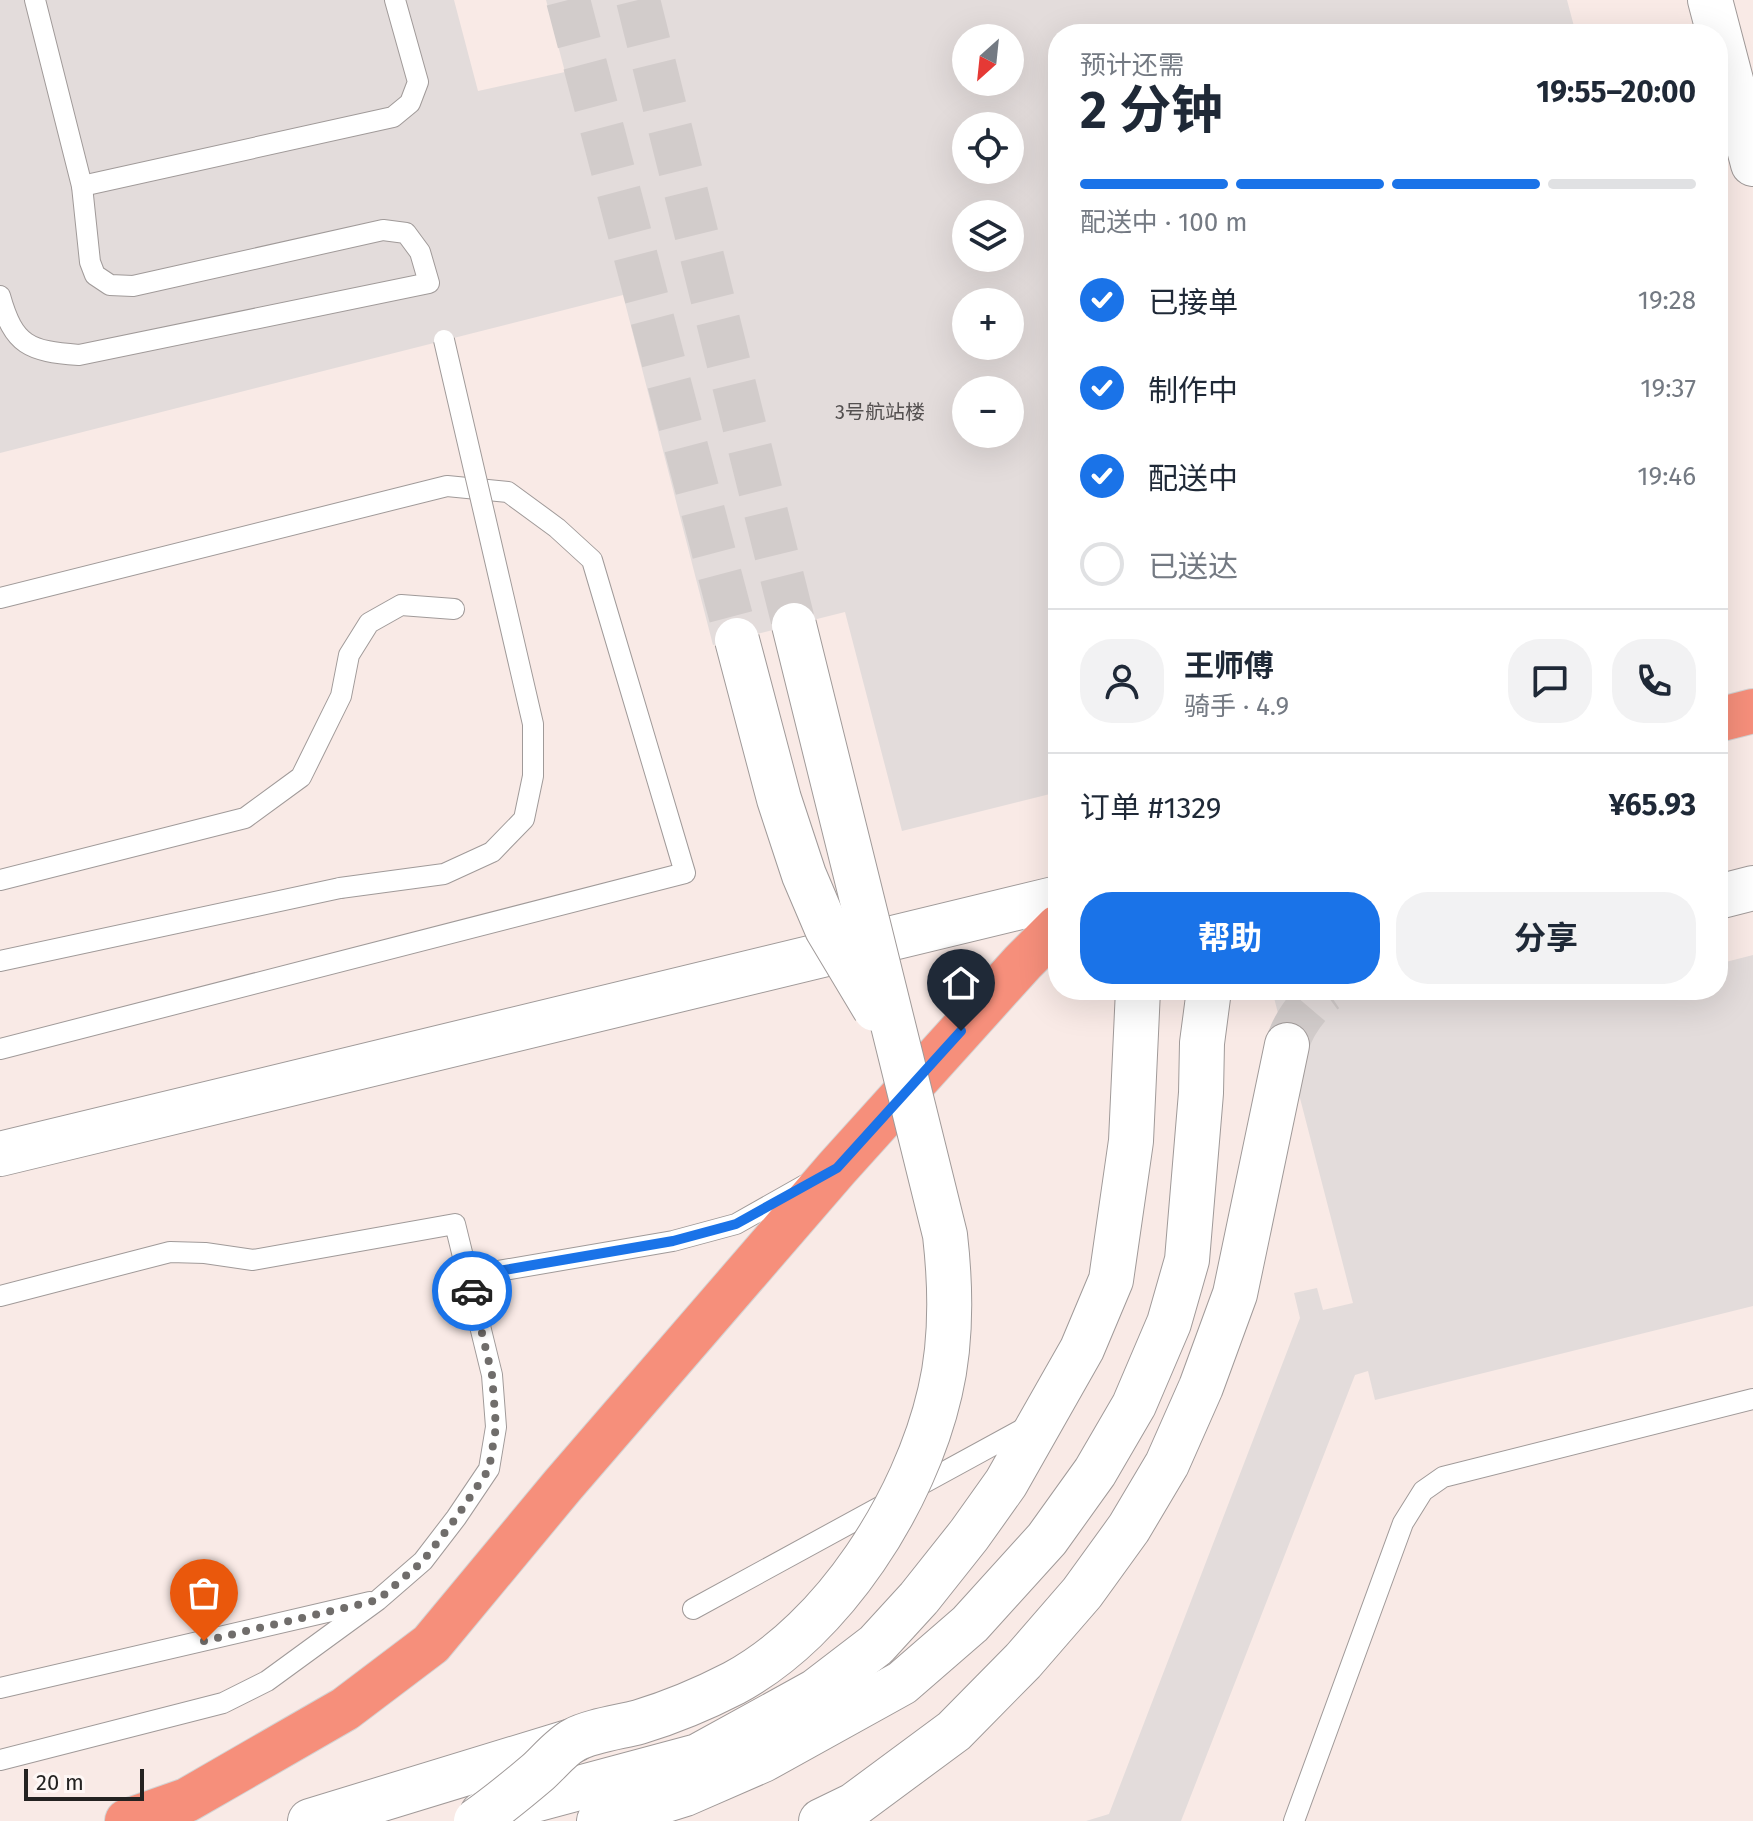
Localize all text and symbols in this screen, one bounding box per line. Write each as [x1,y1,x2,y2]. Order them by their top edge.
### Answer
north arrow [952,24,1024,96]
map controls [952,24,1024,448]
text: 预计还需 [1080,50,1184,81]
text: 19:55–20:00 [1536,74,1696,110]
text: 2 分钟 [1080,79,1223,142]
button: locate [952,112,1024,184]
button: layers [952,200,1024,272]
text: 配送中 · 100 m [1080,207,1247,238]
icon: check [1080,278,1124,322]
text: 已接单 [1148,285,1238,321]
text: 19:28 [1638,285,1696,316]
button: + [952,288,1024,360]
icon: check [1080,366,1124,410]
text: 制作中 [1148,373,1238,409]
text: 19:37 [1640,373,1696,404]
button: − [952,376,1024,448]
house number: 3号航站楼 [835,400,925,424]
icon: check [1080,454,1124,498]
text: 配送中 [1148,461,1238,497]
text: 19:46 [1637,461,1696,492]
text: 已送达 [1148,549,1238,585]
button: person [1080,639,1164,723]
button: chat [1508,639,1592,723]
button: phone [1612,639,1696,723]
text: 王师傅 [1184,648,1274,684]
text: 骑手 · 4.9 [1184,691,1289,722]
text: ¥65.93 [1609,787,1696,823]
text: 订单 #1329 [1080,790,1221,826]
button: 帮助 [1080,892,1380,984]
button: 分享 [1396,892,1696,984]
pin [927,949,995,1031]
icon: home [939,961,983,1005]
courier [432,1251,512,1331]
icon: car [450,1269,494,1313]
pin [170,1559,238,1641]
icon: bag [182,1571,226,1615]
scale bar [24,1765,144,1801]
text: 20 m [36,1769,84,1796]

